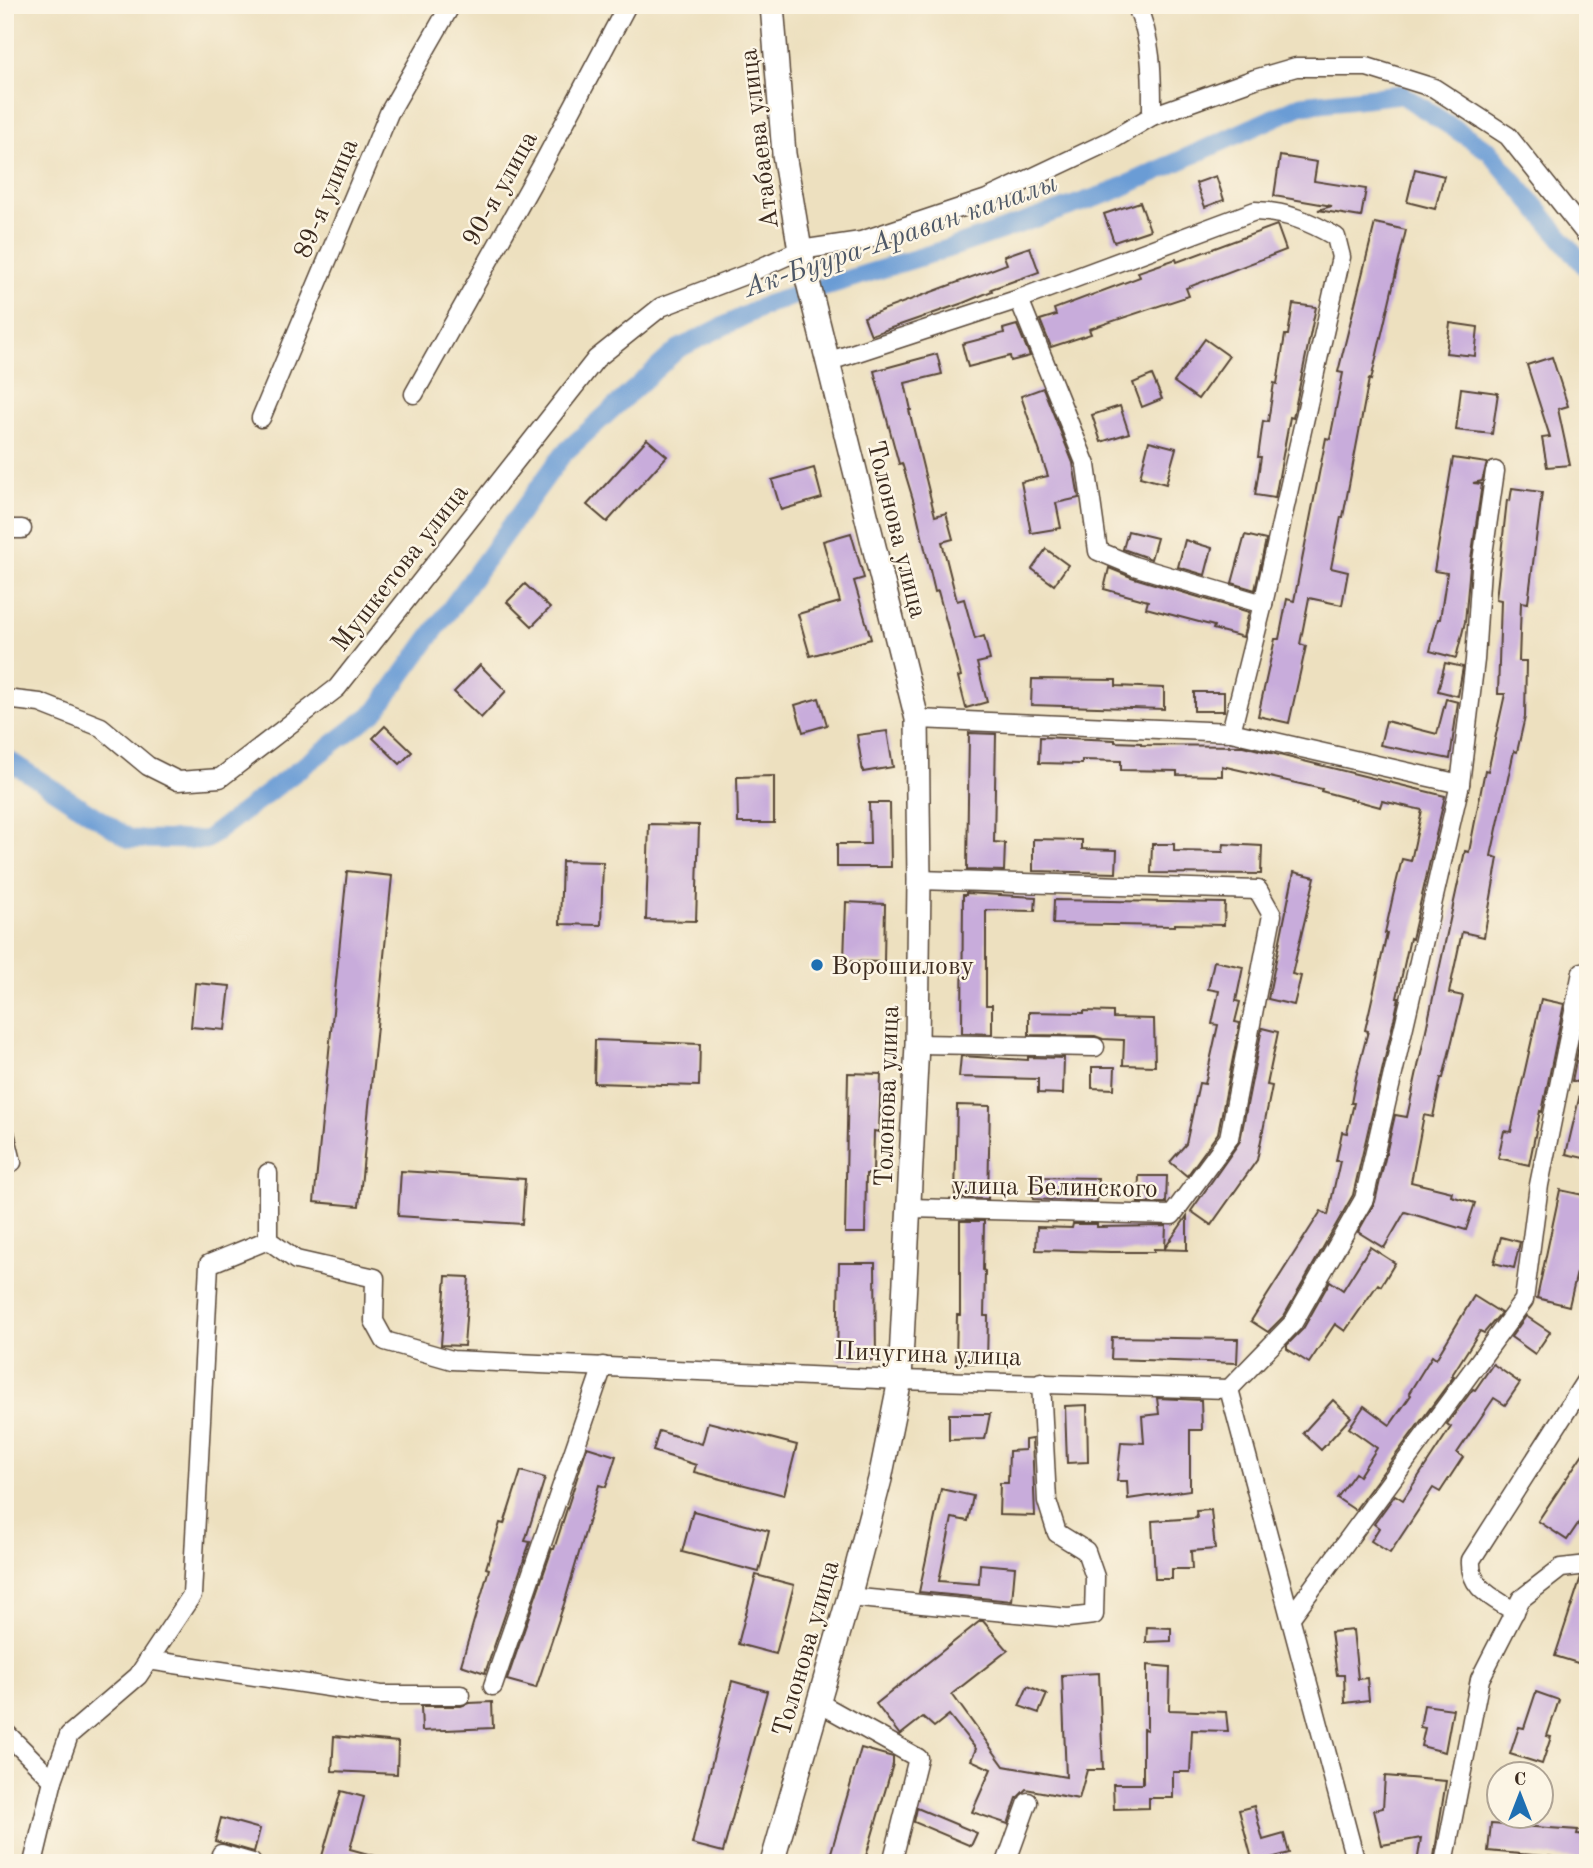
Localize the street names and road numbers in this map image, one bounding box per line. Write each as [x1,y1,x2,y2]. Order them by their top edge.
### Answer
street label: Атабаева улица [736,47,784,231]
street label: 90-я улица [459,127,543,251]
street label: 89-я улица [290,135,364,262]
street label: Толонова улица [861,438,931,621]
street label: Мушкетова улица [327,479,474,657]
street label: Толонова улица [872,1005,904,1187]
street label: улица Белинского [952,1173,1158,1203]
street label: Пичугина улица [834,1339,1022,1371]
street label: Толонова улица [769,1557,845,1740]

